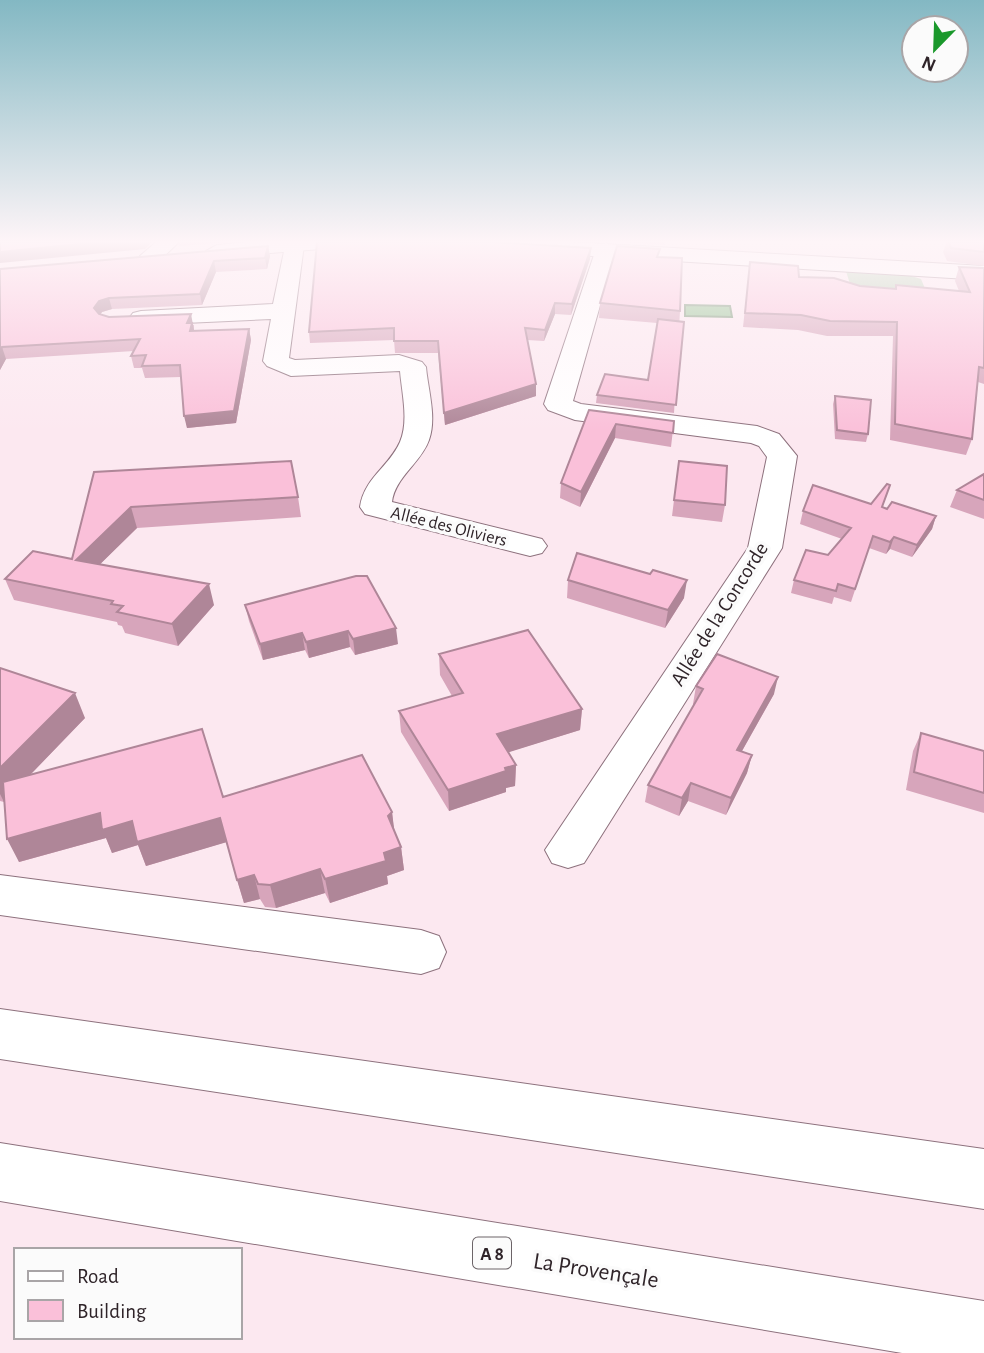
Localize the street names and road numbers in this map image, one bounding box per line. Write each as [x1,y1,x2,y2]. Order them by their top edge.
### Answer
street label: Allée des Oliviers [389,504,509,550]
street label: Allée de la Concorde [667,539,772,690]
road number: A 8 [473,1238,511,1268]
street label: La Provençale [531,1249,660,1293]

